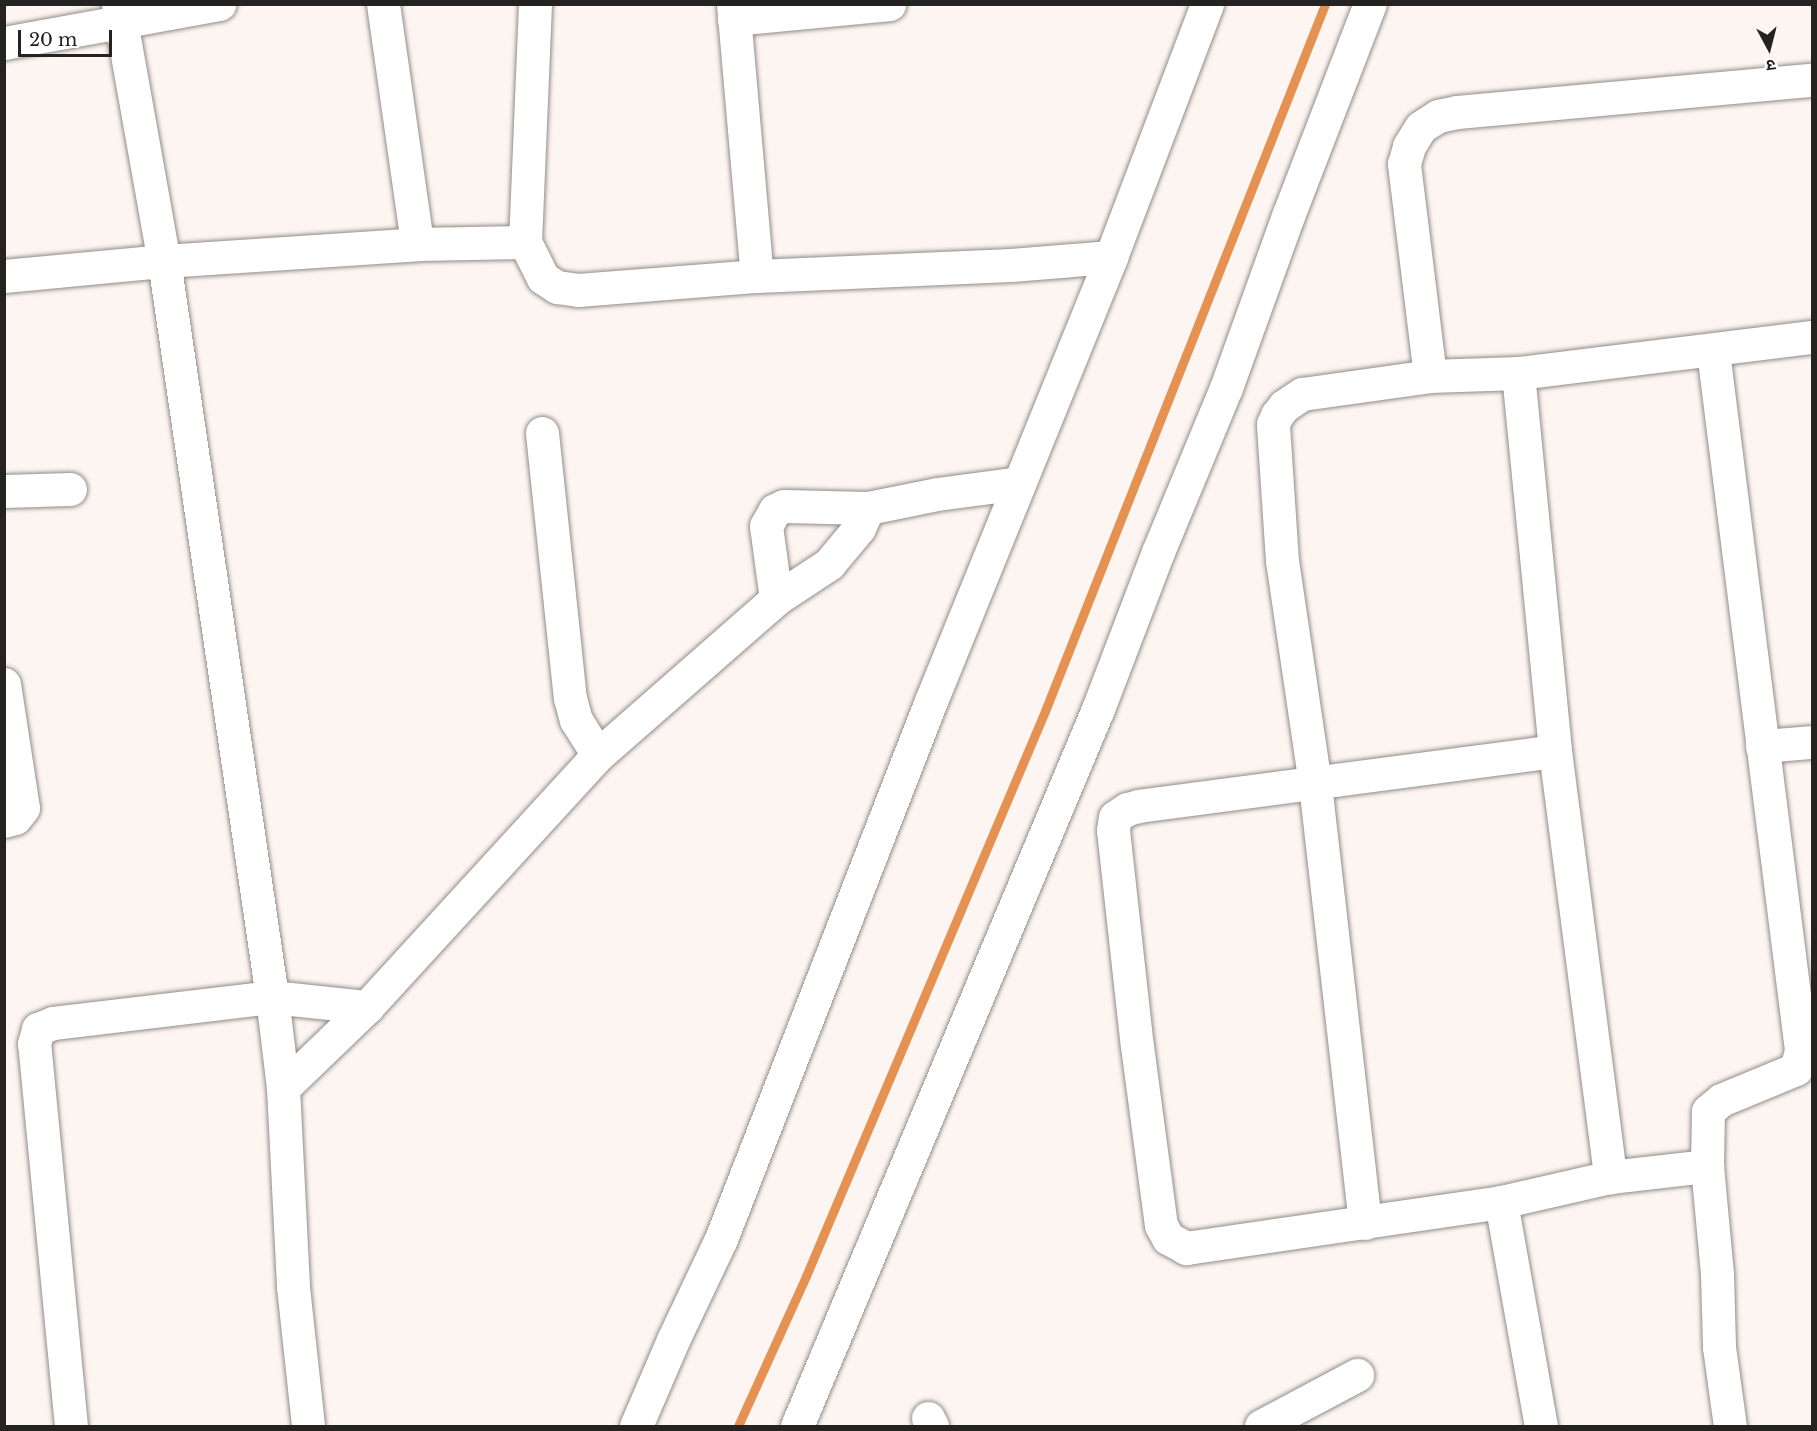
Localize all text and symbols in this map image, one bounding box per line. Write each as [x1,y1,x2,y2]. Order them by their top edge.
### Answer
scale bar [21,18,116,56]
north arrow [1739,18,1799,78]
text: 20 m [29,29,77,51]
text: उ [1765,55,1777,76]

